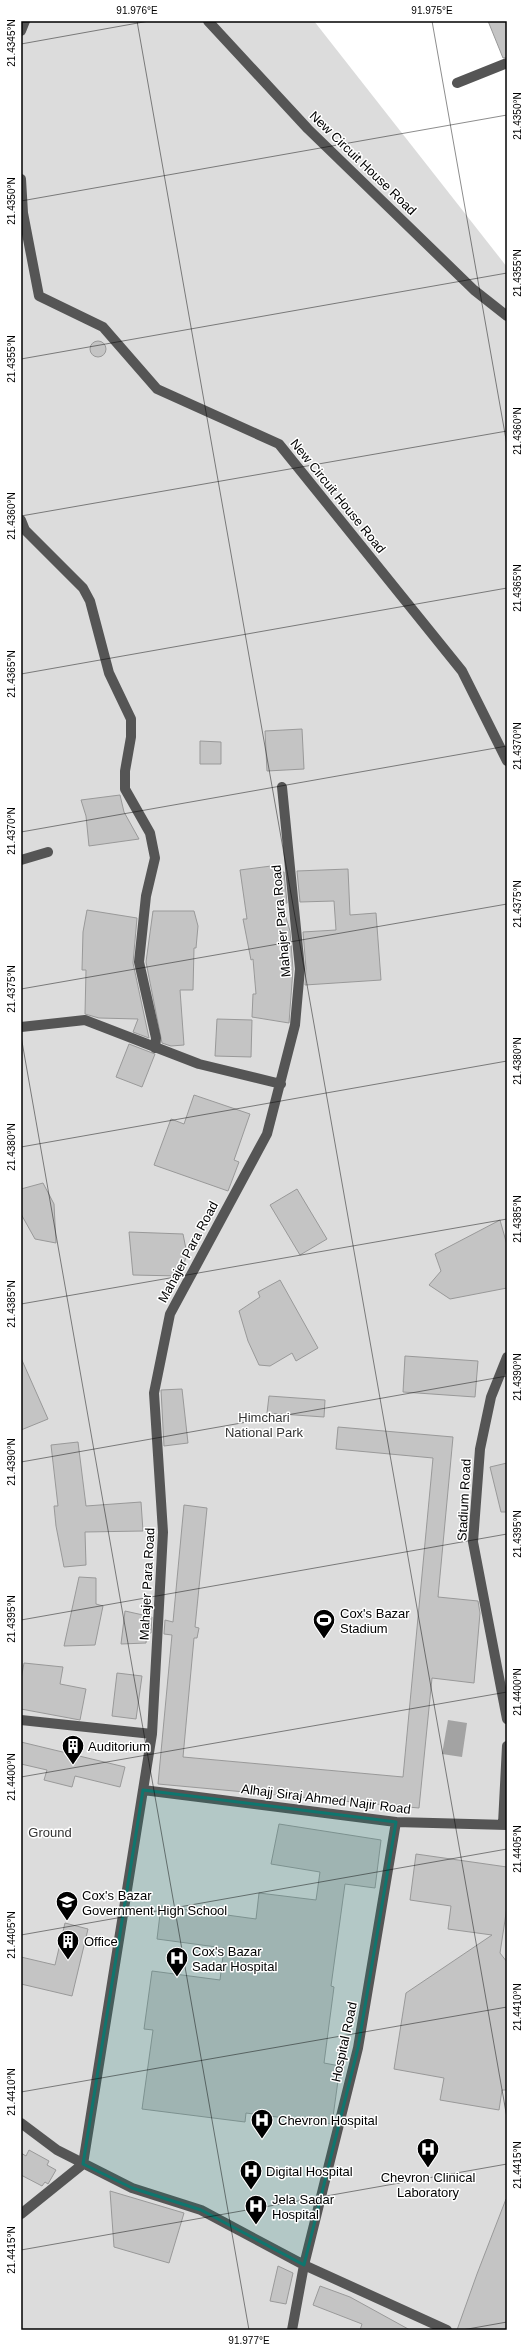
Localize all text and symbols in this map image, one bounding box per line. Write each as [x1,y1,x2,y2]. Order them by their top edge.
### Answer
text: 91.976°E [116,5,158,16]
text: 91.975°E [411,5,453,16]
text: 21.4345°N [6,19,17,67]
text: 21.4350°N [512,92,523,140]
street label: New Circuit House Road [307,108,419,218]
text: 21.4350°N [6,177,17,225]
text: 21.4355°N [512,249,523,297]
text: 21.4355°N [6,335,17,383]
text: 21.4360°N [512,407,523,455]
street label: New Circuit House Road [287,436,389,556]
text: 21.4360°N [6,492,17,540]
text: 21.4365°N [512,564,523,612]
text: 21.4365°N [6,650,17,698]
text: 21.4370°N [512,722,523,770]
text: 21.4370°N [6,807,17,855]
street label: Mahajer Para Road [269,864,293,978]
text: 21.4375°N [512,880,523,928]
text: 21.4375°N [6,965,17,1013]
text: 21.4380°N [512,1037,523,1085]
text: 21.4380°N [6,1123,17,1171]
text: 21.4385°N [512,1195,523,1243]
street label: Mahajer Para Road [155,1199,221,1305]
text: 21.4385°N [6,1280,17,1328]
text: 21.4390°N [512,1353,523,1401]
park label: Himchari National Park [225,1410,304,1440]
text: 21.4390°N [6,1438,17,1486]
street label: Stadium Road [454,1458,474,1542]
text: 21.4395°N [512,1510,523,1558]
street label: Mahajer Para Road [137,1527,157,1641]
text: 21.4395°N [6,1595,17,1643]
place label: Cox's Bazar Stadium [340,1606,410,1636]
sports icon: Cox's Bazar Stadium [311,1607,337,1640]
text: 21.4400°N [512,1668,523,1716]
building icon: Auditorium [60,1733,86,1766]
place label: Auditorium [88,1739,150,1754]
text: 21.4400°N [6,1753,17,1801]
street label: Alhajj Siraj Ahmed Najir Road [240,1781,412,1817]
park label: Ground [28,1825,72,1840]
text: 21.4405°N [512,1825,523,1873]
place label: Cox's Bazar Government High School [82,1888,227,1918]
school or university icon: Cox's Bazar Government High School [54,1889,80,1922]
text: 21.4405°N [6,1911,17,1959]
building icon: Office [55,1928,81,1961]
place label: Office [84,1934,118,1949]
place label: Cox's Bazar Sadar Hospital [192,1944,277,1974]
hospital icon: Cox's Bazar Sadar Hospital [164,1945,190,1978]
text: 21.4410°N [512,1983,523,2031]
street label: Hospital Road [328,2001,360,2083]
text: 21.4410°N [6,2068,17,2116]
hospital icon: Chevron Hospital [249,2107,275,2140]
place label: Chevron Hospital [278,2113,378,2128]
hospital icon: Chevron Clinical Laboratory [415,2136,441,2169]
text: 21.4415°N [512,2141,523,2189]
hospital icon: Digital Hospital [238,2158,264,2191]
place label: Digital Hospital [266,2164,353,2179]
place label: Chevron Clinical Laboratory [381,2170,475,2200]
place label: Jela Sadar Hospital [272,2192,335,2222]
hospital icon: Jela Sadar Hospital [243,2193,269,2226]
text: 21.4415°N [6,2226,17,2274]
text: 91.977°E [228,2335,270,2346]

